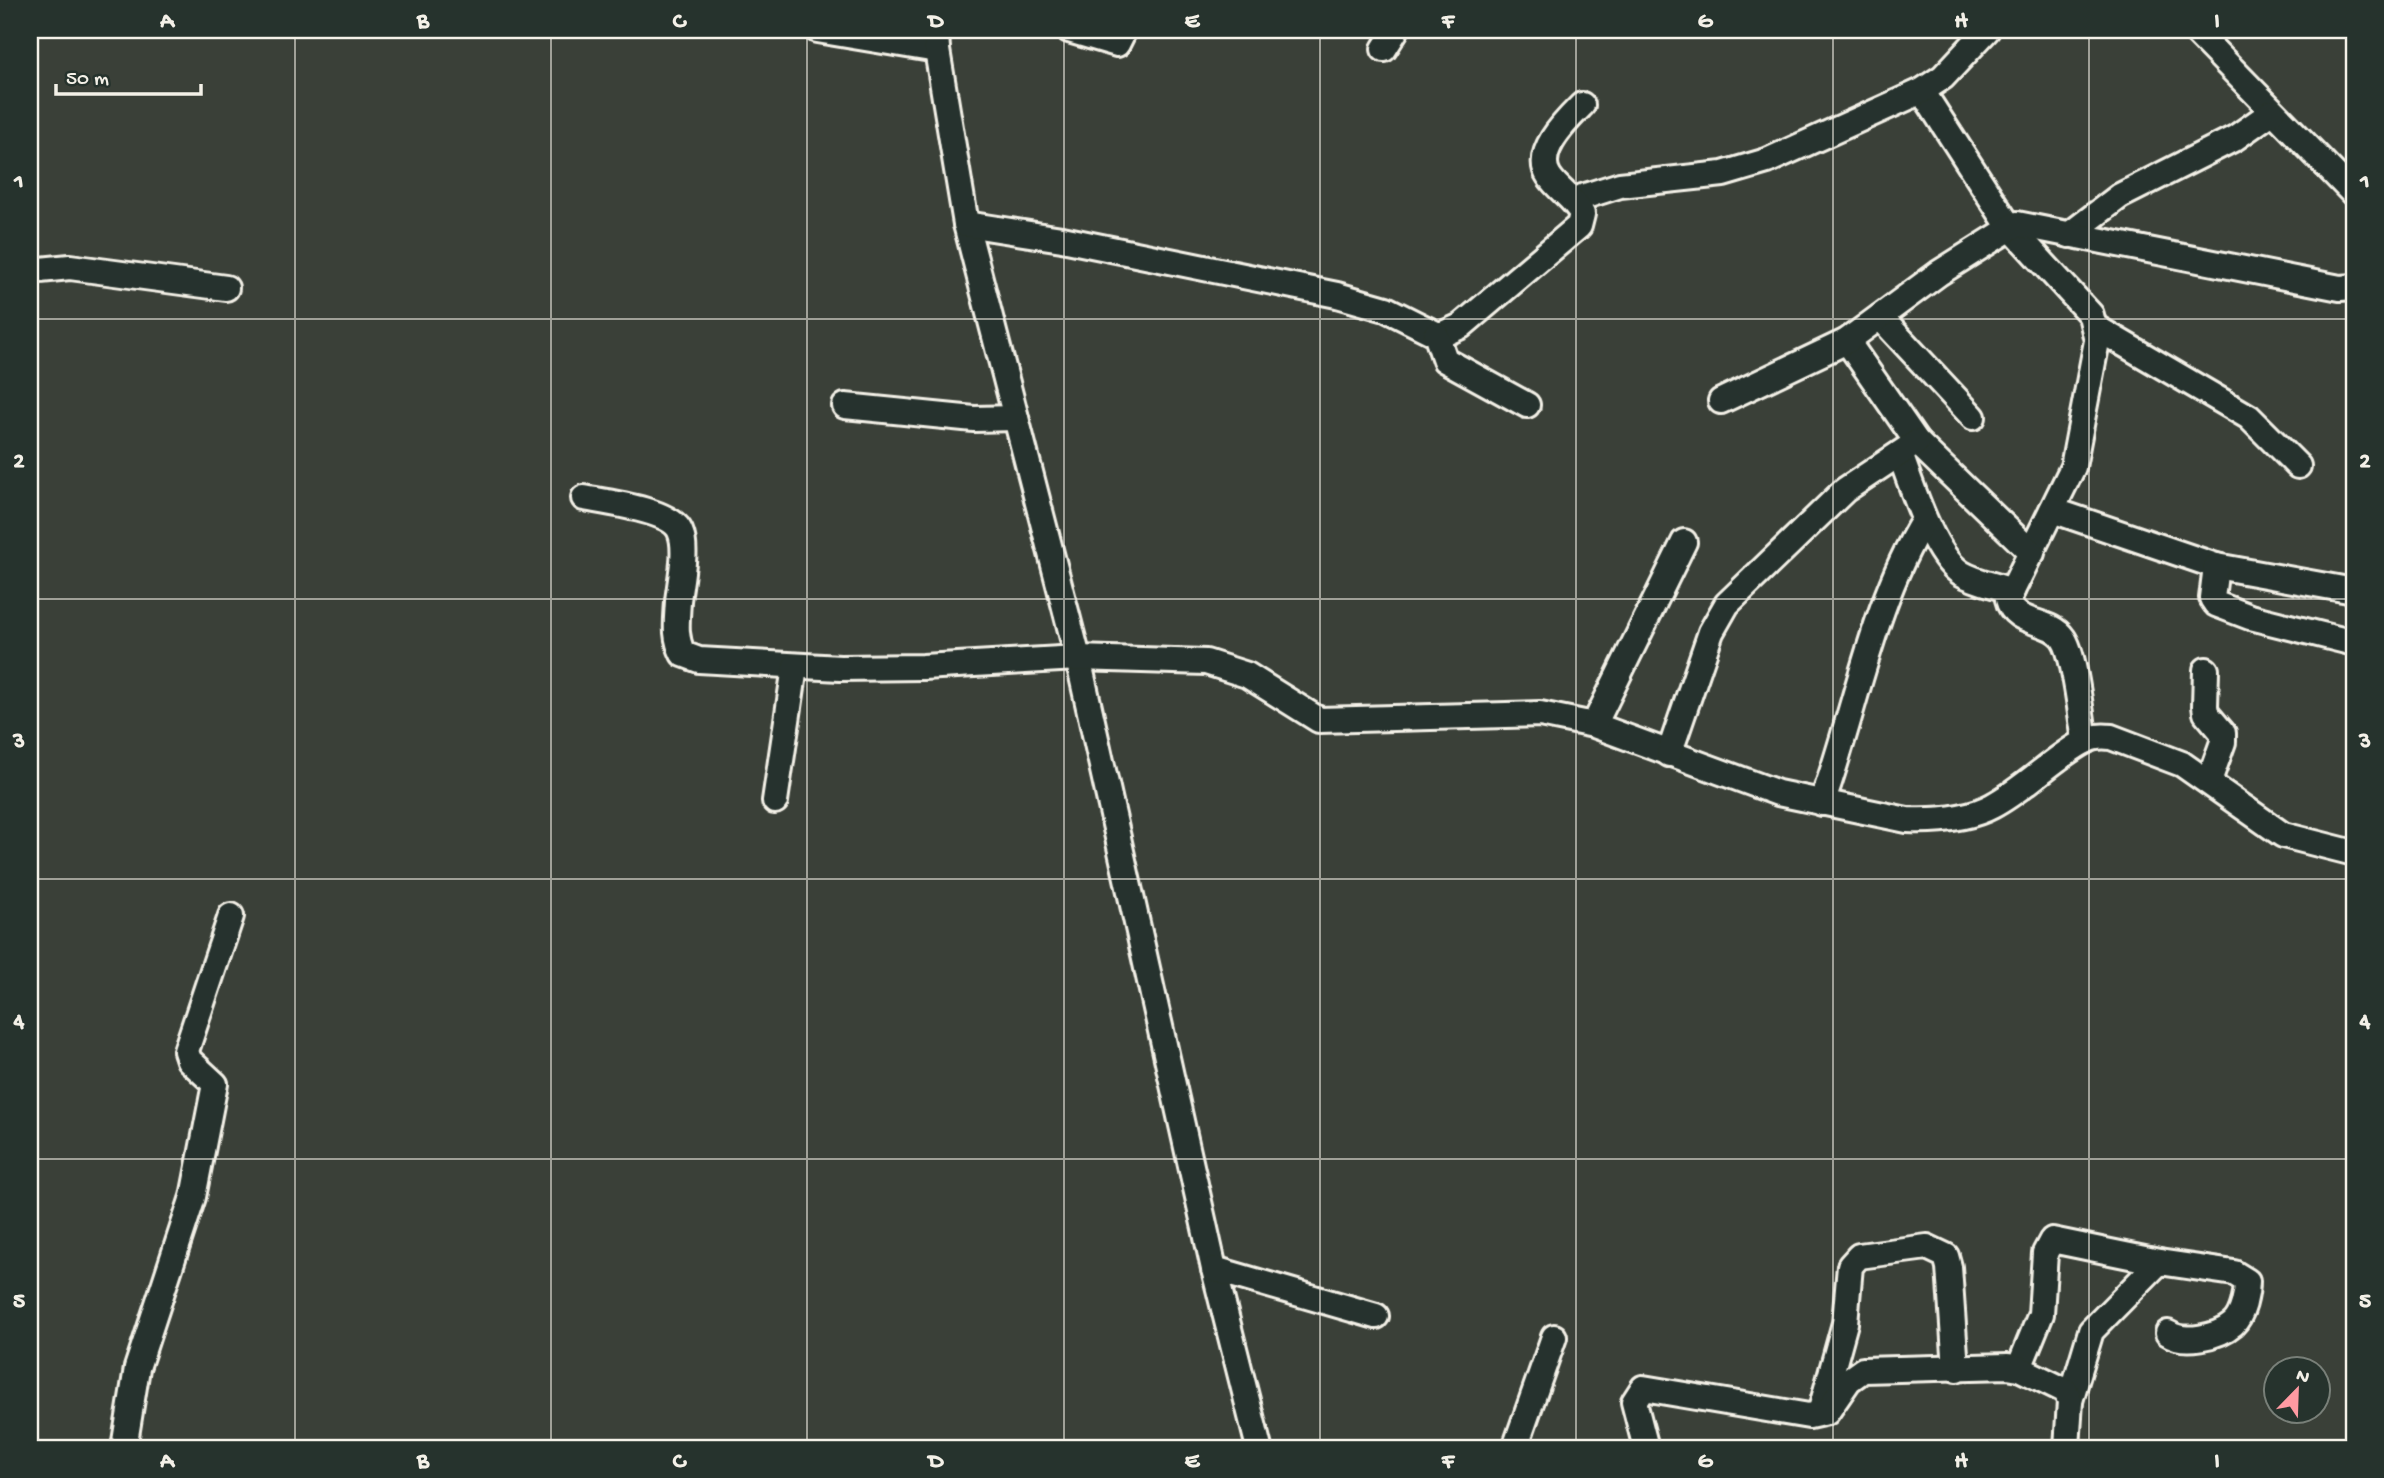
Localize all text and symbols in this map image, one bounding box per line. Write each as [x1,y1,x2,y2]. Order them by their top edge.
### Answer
text: A [159,9,175,36]
text: B [416,9,430,36]
text: C [673,9,688,36]
text: D [927,9,945,36]
text: E [1185,9,1201,36]
text: F [1441,9,1456,36]
text: G [1698,9,1714,36]
text: H [1954,9,1968,36]
text: I [2214,9,2220,36]
scale bar [56,52,201,96]
text: 50 m [66,68,109,93]
text: 1 [13,169,24,196]
text: 1 [2359,169,2370,196]
text: 2 [13,449,25,476]
text: 2 [2359,449,2371,476]
text: 3 [12,729,25,756]
text: 3 [2358,729,2371,756]
text: 4 [13,1009,25,1036]
text: 4 [2359,1009,2371,1036]
text: 5 [13,1289,25,1316]
text: 5 [2359,1289,2371,1316]
north arrow [2262,1356,2332,1426]
text: N [2292,1365,2312,1391]
text: A [159,1449,175,1476]
text: B [416,1449,430,1476]
text: C [673,1449,688,1476]
text: D [927,1449,945,1476]
text: E [1185,1449,1201,1476]
text: F [1441,1449,1456,1476]
text: G [1698,1449,1714,1476]
text: H [1954,1449,1968,1476]
text: I [2214,1449,2220,1476]

